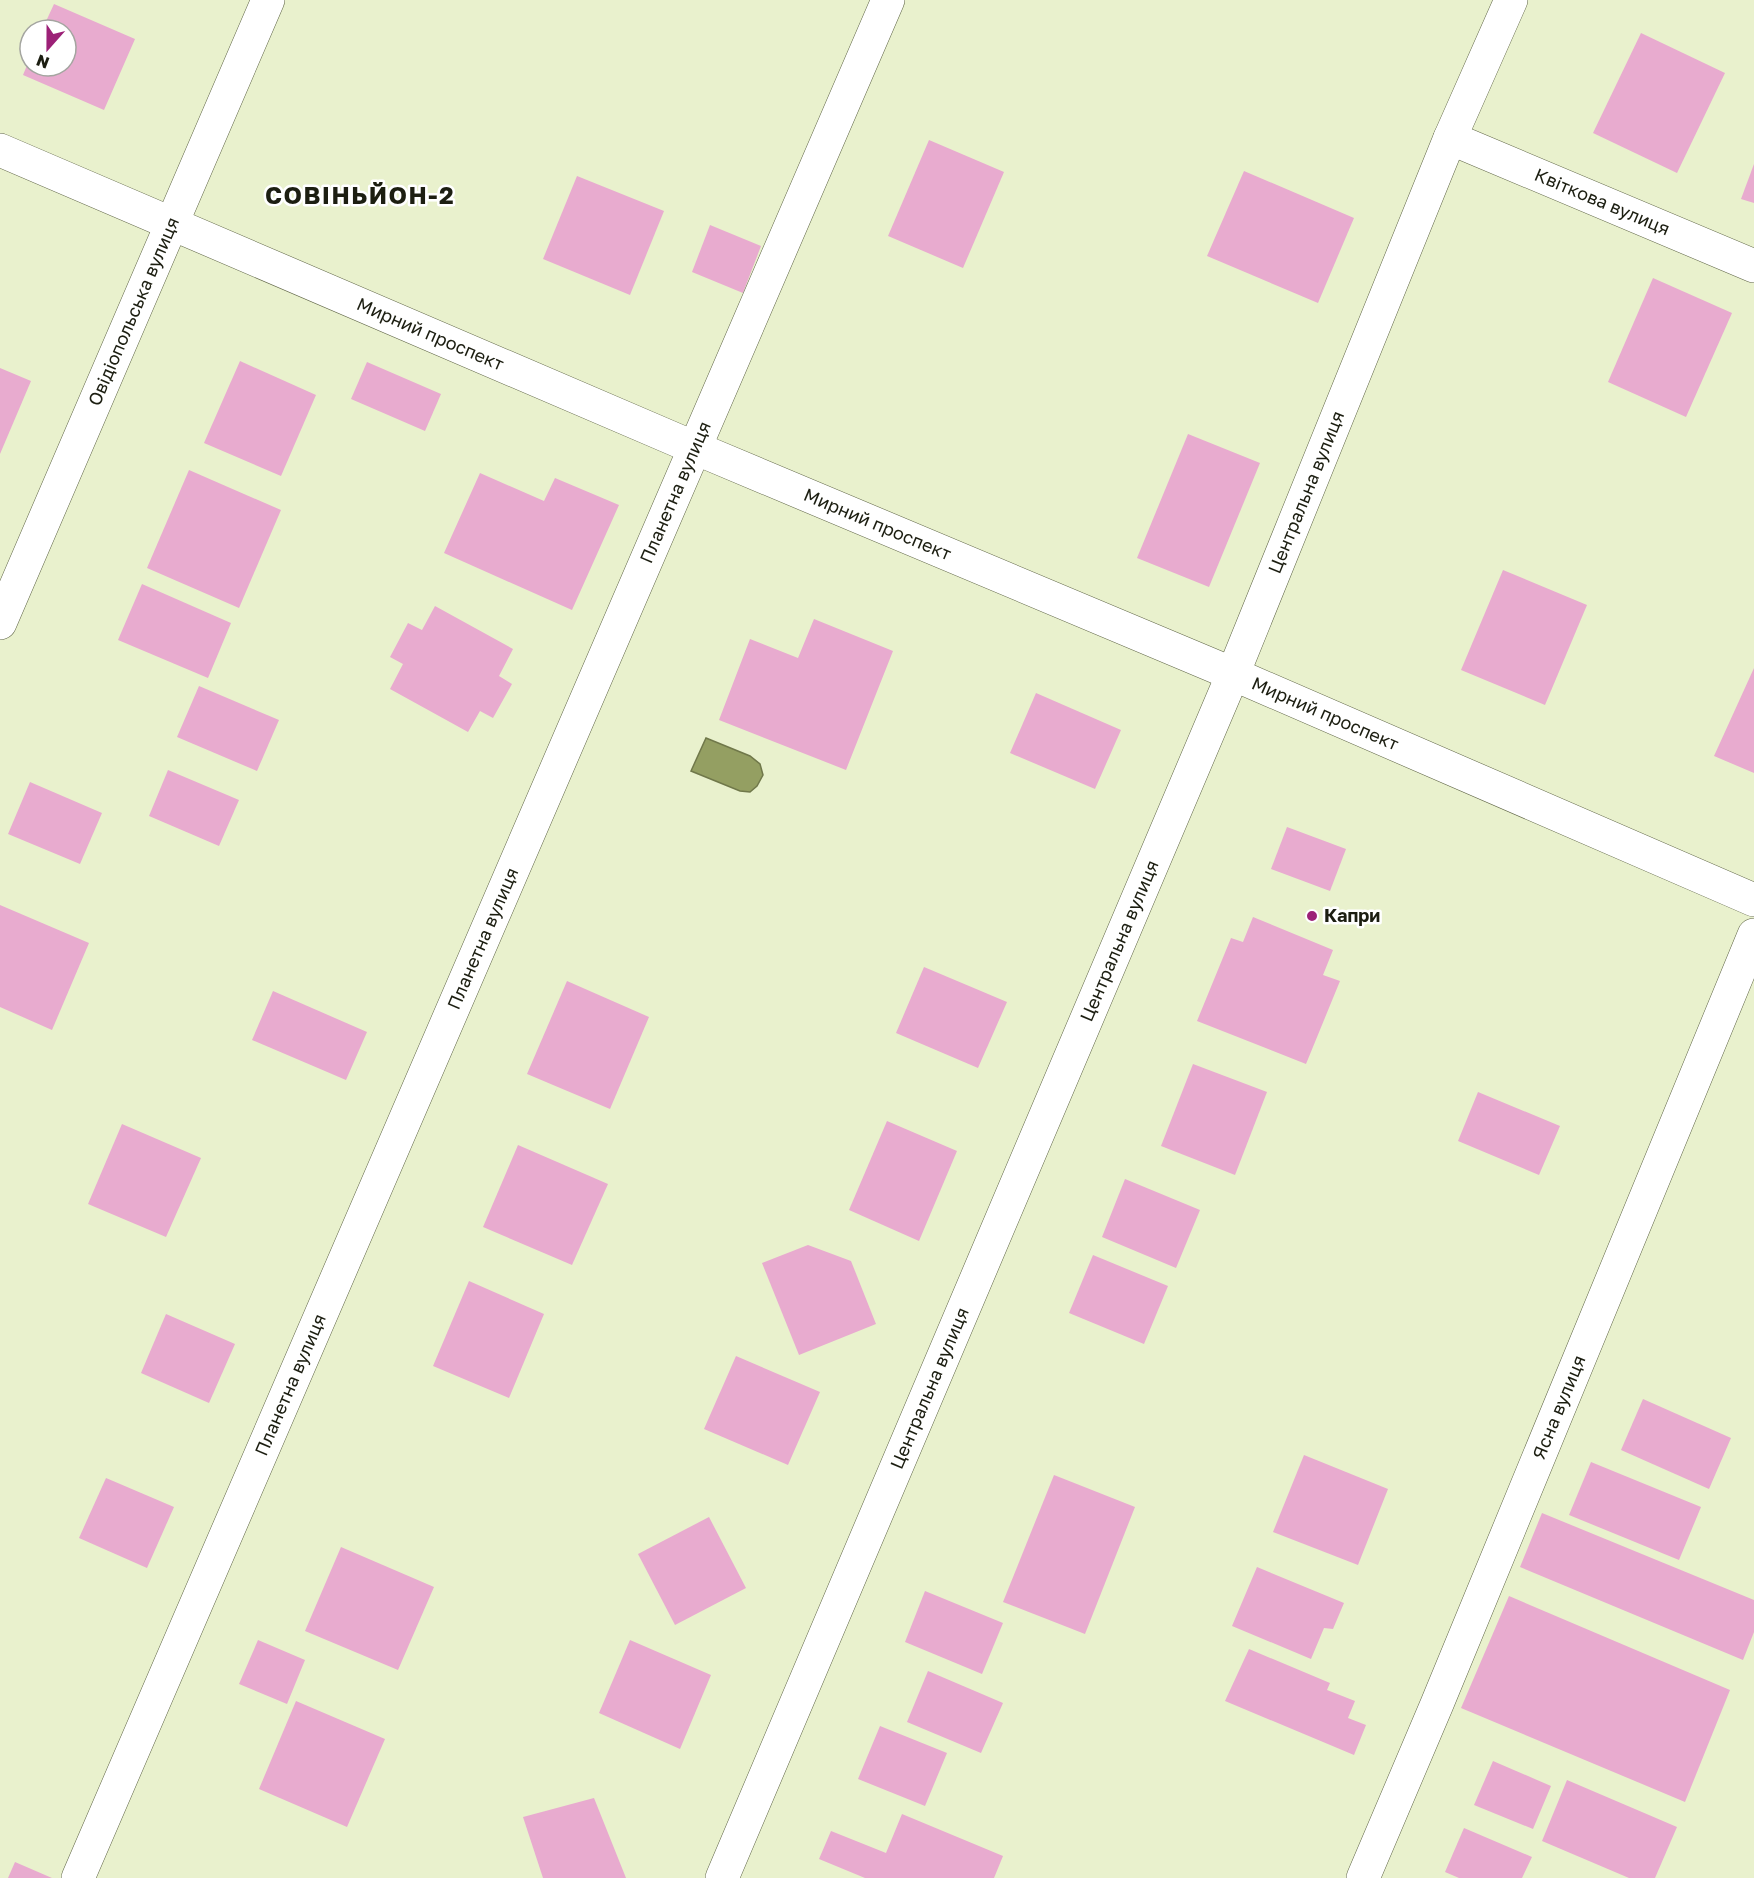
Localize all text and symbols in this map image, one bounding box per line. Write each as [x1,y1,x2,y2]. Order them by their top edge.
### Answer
north arrow [18,18,78,78]
text: N [33,50,52,74]
street label: Квіткова вулиця [1531,163,1673,239]
district label: СОВІНЬЙОН-2 [265,180,455,209]
street label: Овідіопольська вулиця [83,213,183,409]
street label: Мирний проспект [354,292,508,375]
street label: Центральна вулиця [1263,407,1348,576]
street label: Планетна вулиця [634,418,715,566]
street label: Мирний проспект [801,483,955,564]
street label: Мирний проспект [1249,671,1402,755]
street label: Центральна вулиця [1075,856,1163,1025]
street label: Планетна вулиця [442,864,523,1013]
place label: Капри [1324,904,1380,926]
marker: Капри [1305,909,1319,923]
street label: Центральна вулиця [885,1304,973,1472]
street label: Планетна вулиця [249,1310,330,1459]
street label: Ясна вулиця [1527,1352,1590,1462]

